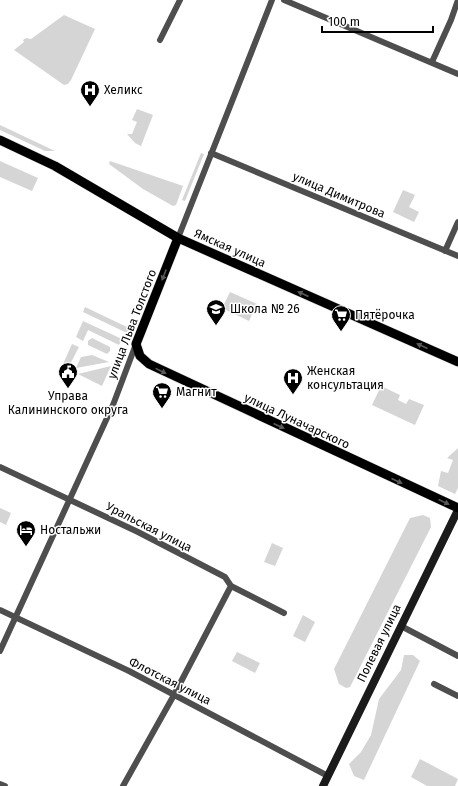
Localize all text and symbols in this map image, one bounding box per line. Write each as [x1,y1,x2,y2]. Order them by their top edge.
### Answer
scale bar [322,8,433,34]
text: 100 m [328,15,360,29]
hospital icon: Хеликс [79,79,101,107]
place label: Хеликс [104,83,143,97]
street label: улица Димитрова [291,169,387,221]
street label: Ямская улица [192,226,268,270]
street label: улица Льва Толстого [105,267,159,381]
one-way arrow [160,269,166,281]
one-way arrow [298,291,309,297]
school or university icon: Школа № 26 [205,298,227,326]
place label: Школа № 26 [230,302,300,316]
supermarket icon: Пятёрочка [330,304,352,332]
place label: Пятёрочка [355,308,415,322]
one-way arrow [417,343,428,349]
public building icon: Управа Калининского округа [57,361,79,389]
place label: Женская консультация [307,364,384,392]
one-way arrow [156,367,167,374]
hospital icon: Женская консультация [282,367,304,395]
supermarket icon: Магнит [151,381,173,409]
place label: Магнит [176,385,217,399]
place label: Управа Калининского округа [8,389,128,417]
street label: улица Луначарского [242,390,352,452]
one-way arrow [273,423,285,429]
one-way arrow [391,477,403,484]
street label: Уральская улица [104,499,194,555]
one-way arrow [438,499,450,505]
hotel icon: Ностальжи [15,519,37,547]
place label: Ностальжи [40,523,101,537]
street label: Полевая улица [354,602,404,684]
street label: Флотская улица [127,654,213,708]

